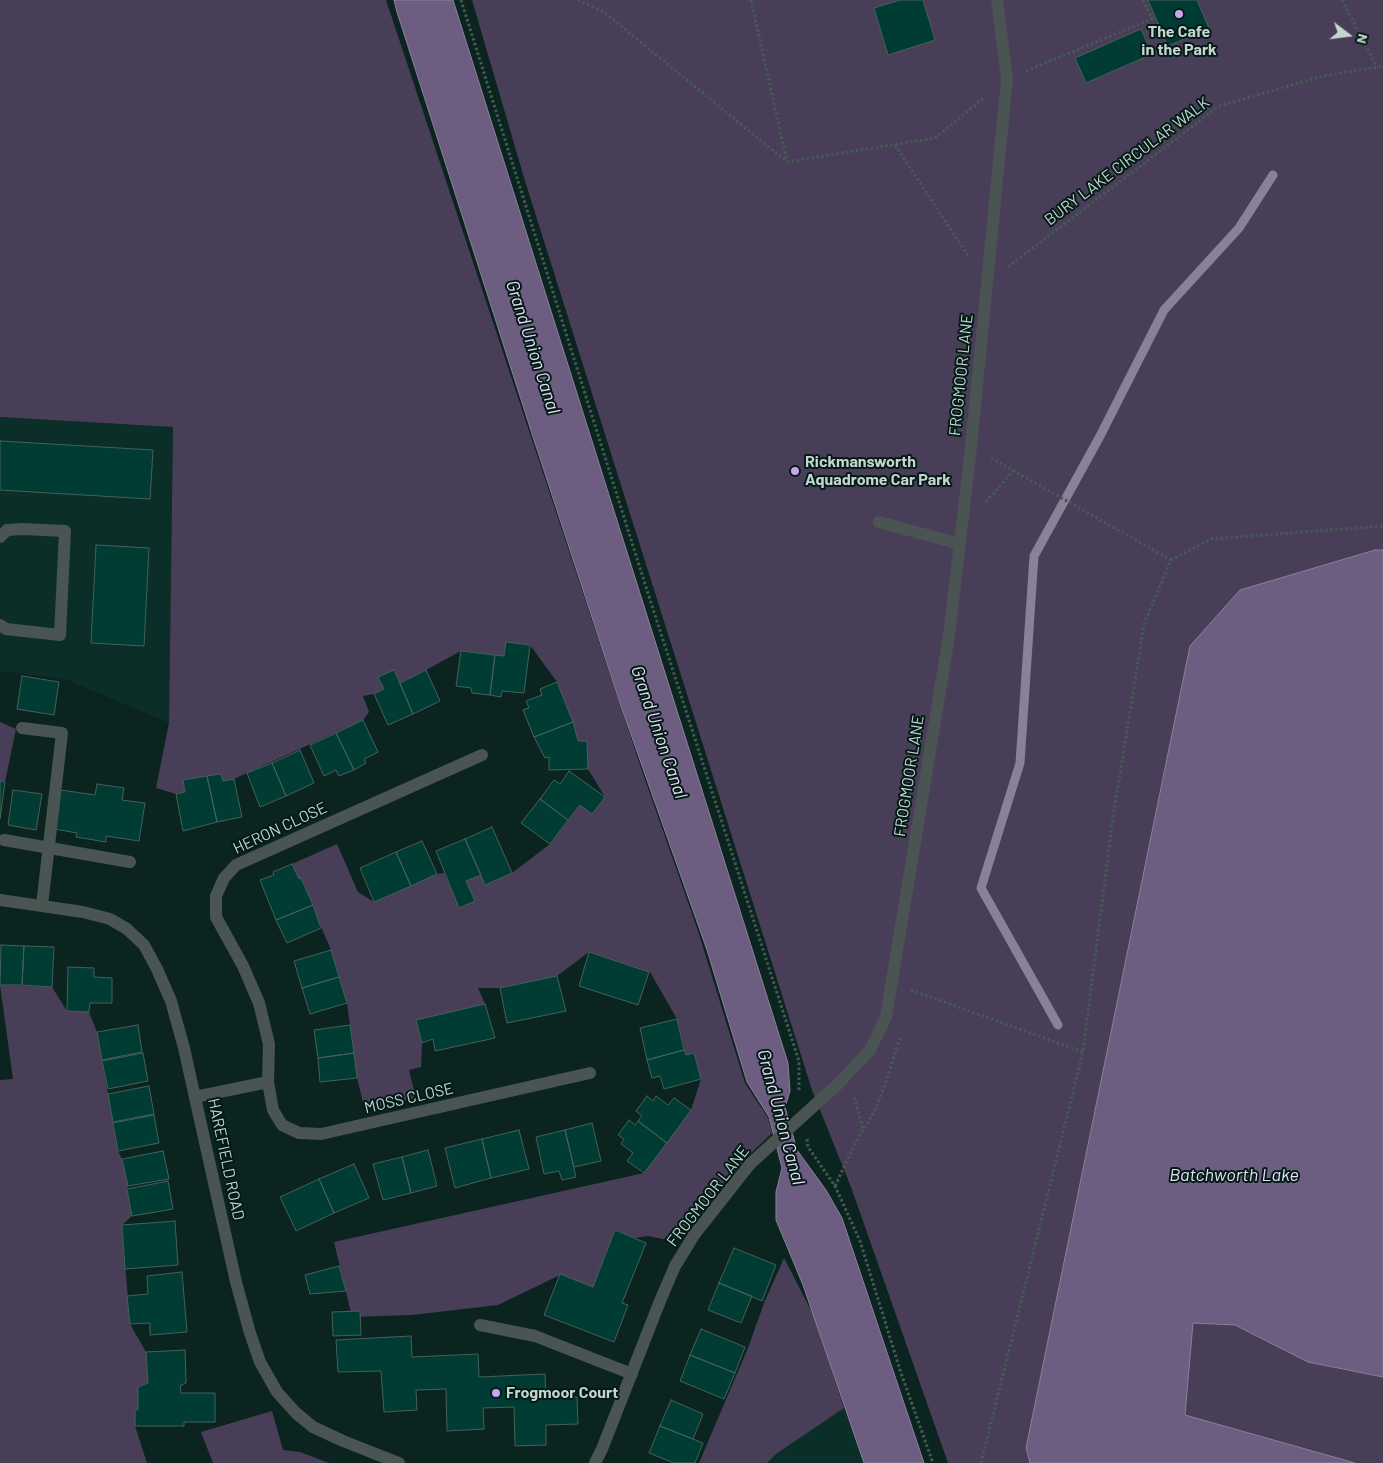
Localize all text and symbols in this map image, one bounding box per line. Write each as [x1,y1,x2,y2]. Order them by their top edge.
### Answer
marker: The Cafe in the Park [1173,8,1185,20]
north arrow [1323,10,1373,60]
place label: The Cafe in the Park [1141,22,1217,60]
text: N [1354,32,1372,46]
street label: BURY LAKE CIRCULAR WALK [1041,93,1213,229]
water label: Grand Union Canal [501,277,565,417]
street label: FROGMOOR LANE [945,313,977,437]
place label: Rickmansworth Aquadrome Car Park [805,452,951,490]
marker: Rickmansworth Aquadrome Car Park [789,465,801,477]
water label: Grand Union Canal [626,663,692,801]
street label: FROGMOOR LANE [890,714,928,838]
street label: HERON CLOSE [230,798,330,858]
water label: Grand Union Canal [753,1047,809,1187]
street label: MOSS CLOSE [363,1078,455,1118]
street label: HAREFIELD ROAD [204,1096,248,1222]
street label: FROGMOOR LANE [663,1142,753,1250]
water label: Batchworth Lake [1169,1164,1299,1186]
place label: Frogmoor Court [506,1383,618,1403]
marker: Frogmoor Court [490,1387,502,1399]

